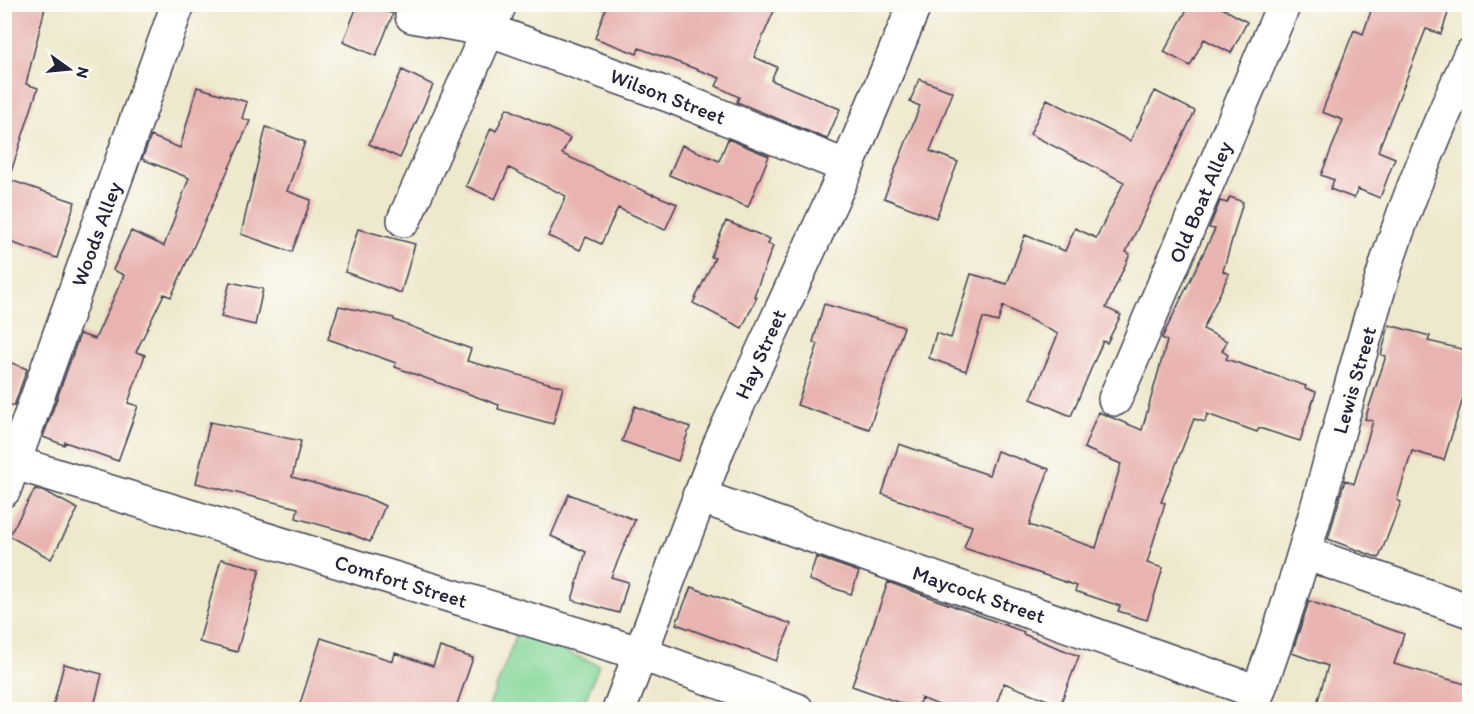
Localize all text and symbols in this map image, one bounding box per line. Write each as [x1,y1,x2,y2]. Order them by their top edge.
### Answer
north arrow [39,39,99,99]
street label: Wilson Street [607,63,729,129]
text: N [72,65,94,80]
street label: Old Boat Alley [1163,137,1237,267]
street label: Woods Alley [66,178,127,290]
street label: Hay Street [729,305,791,403]
street label: Lewis Street [1327,323,1381,437]
street label: Comfort Street [332,549,470,613]
street label: Maycock Street [909,560,1049,628]

